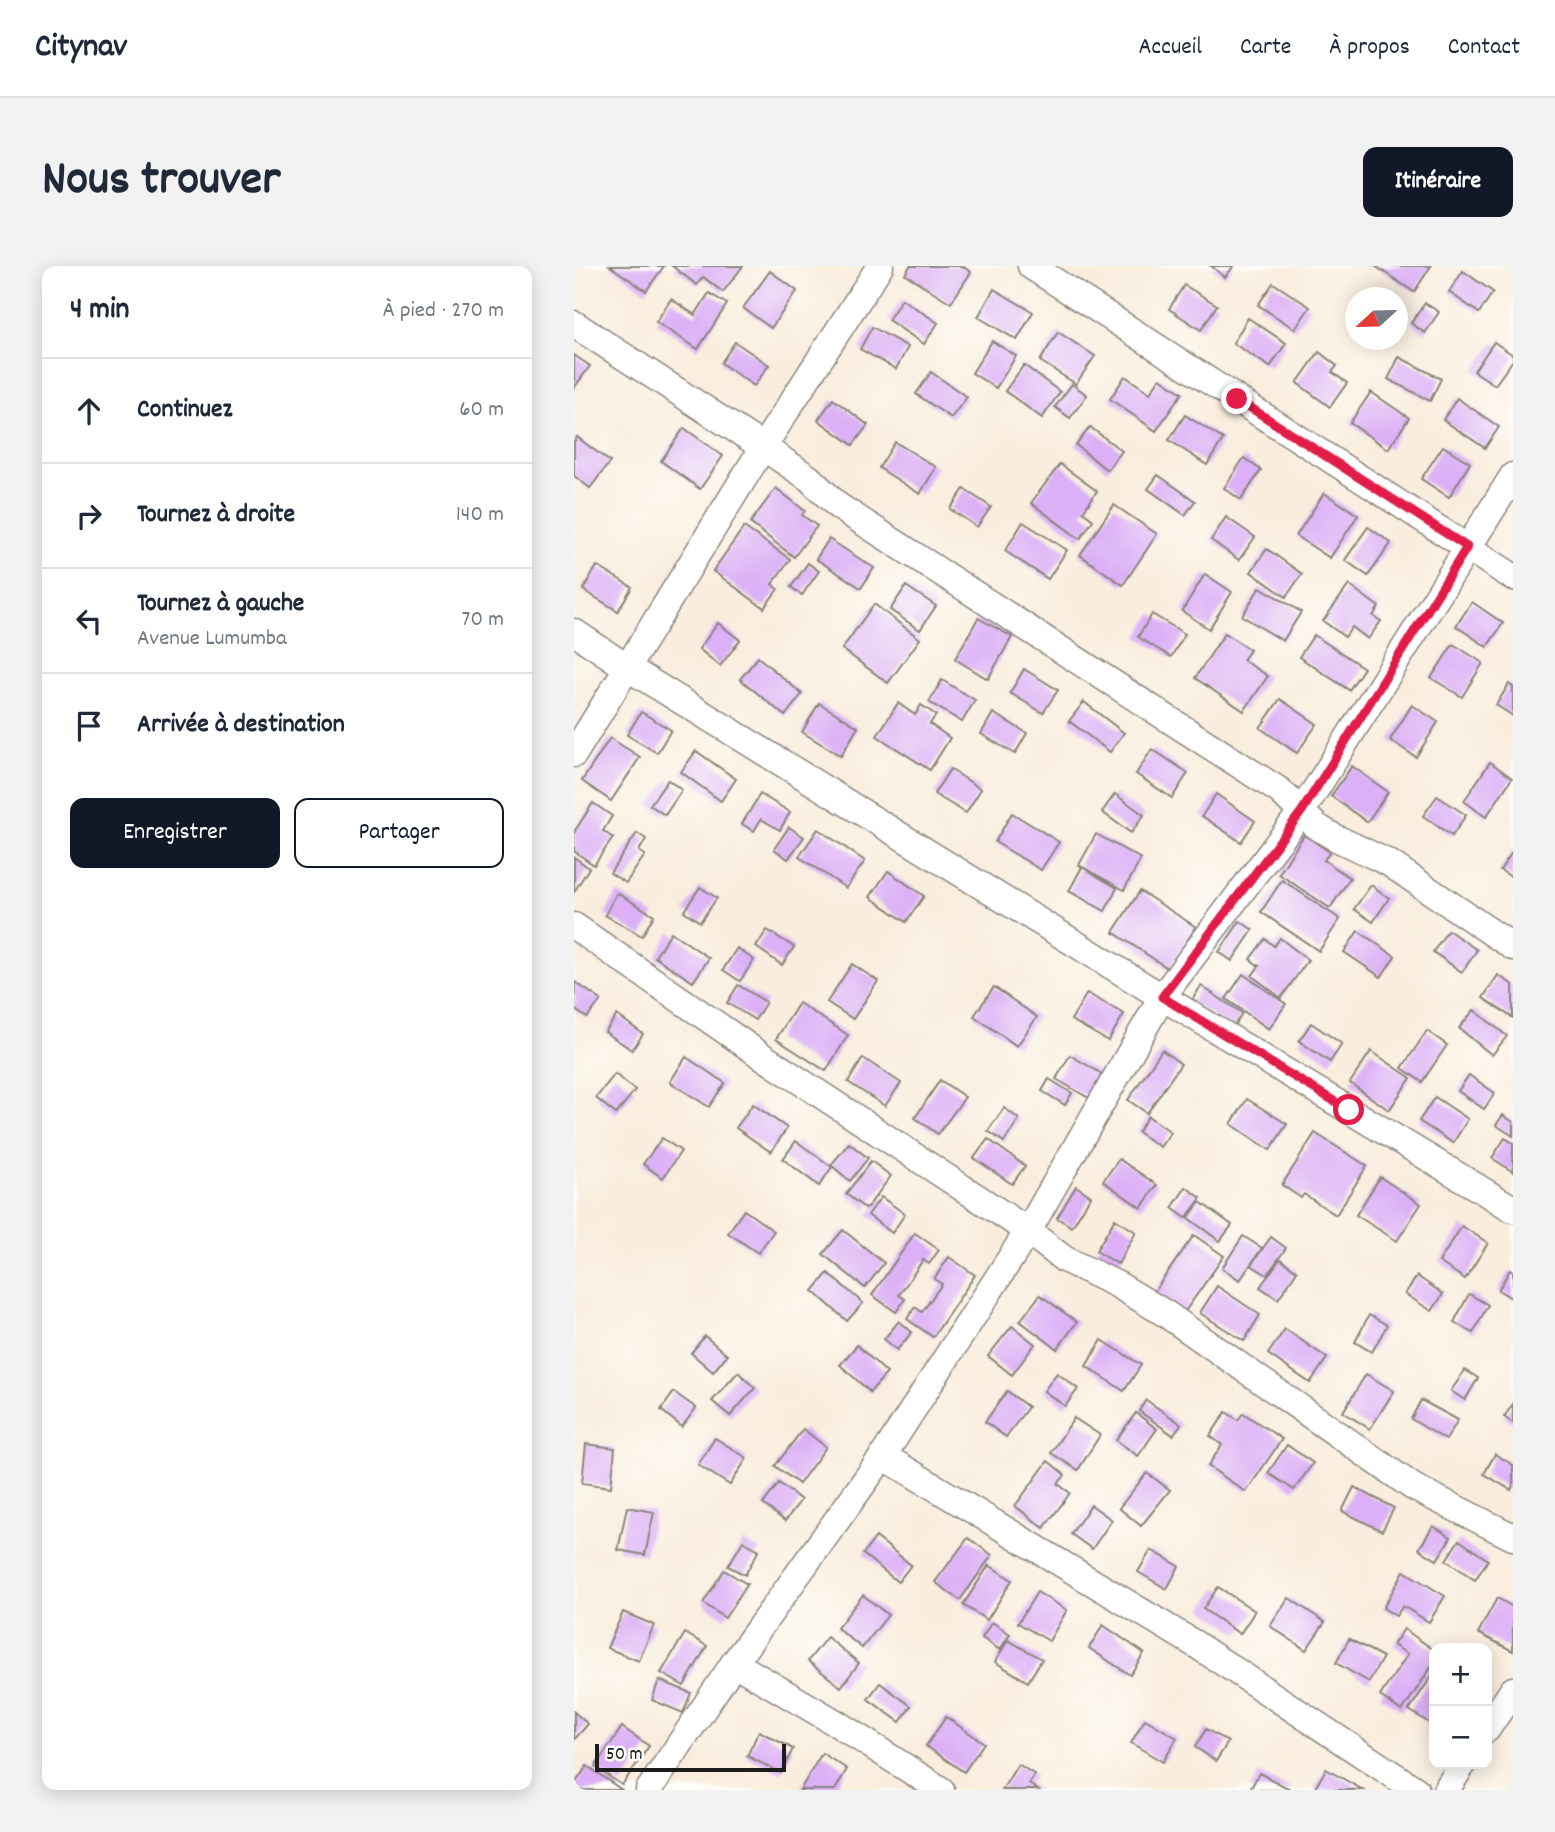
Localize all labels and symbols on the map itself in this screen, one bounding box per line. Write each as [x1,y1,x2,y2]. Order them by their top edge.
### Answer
north arrow [1345,287,1408,350]
route end [1221,383,1252,414]
route start [1333,1094,1364,1125]
scale bar [595,1741,786,1773]

